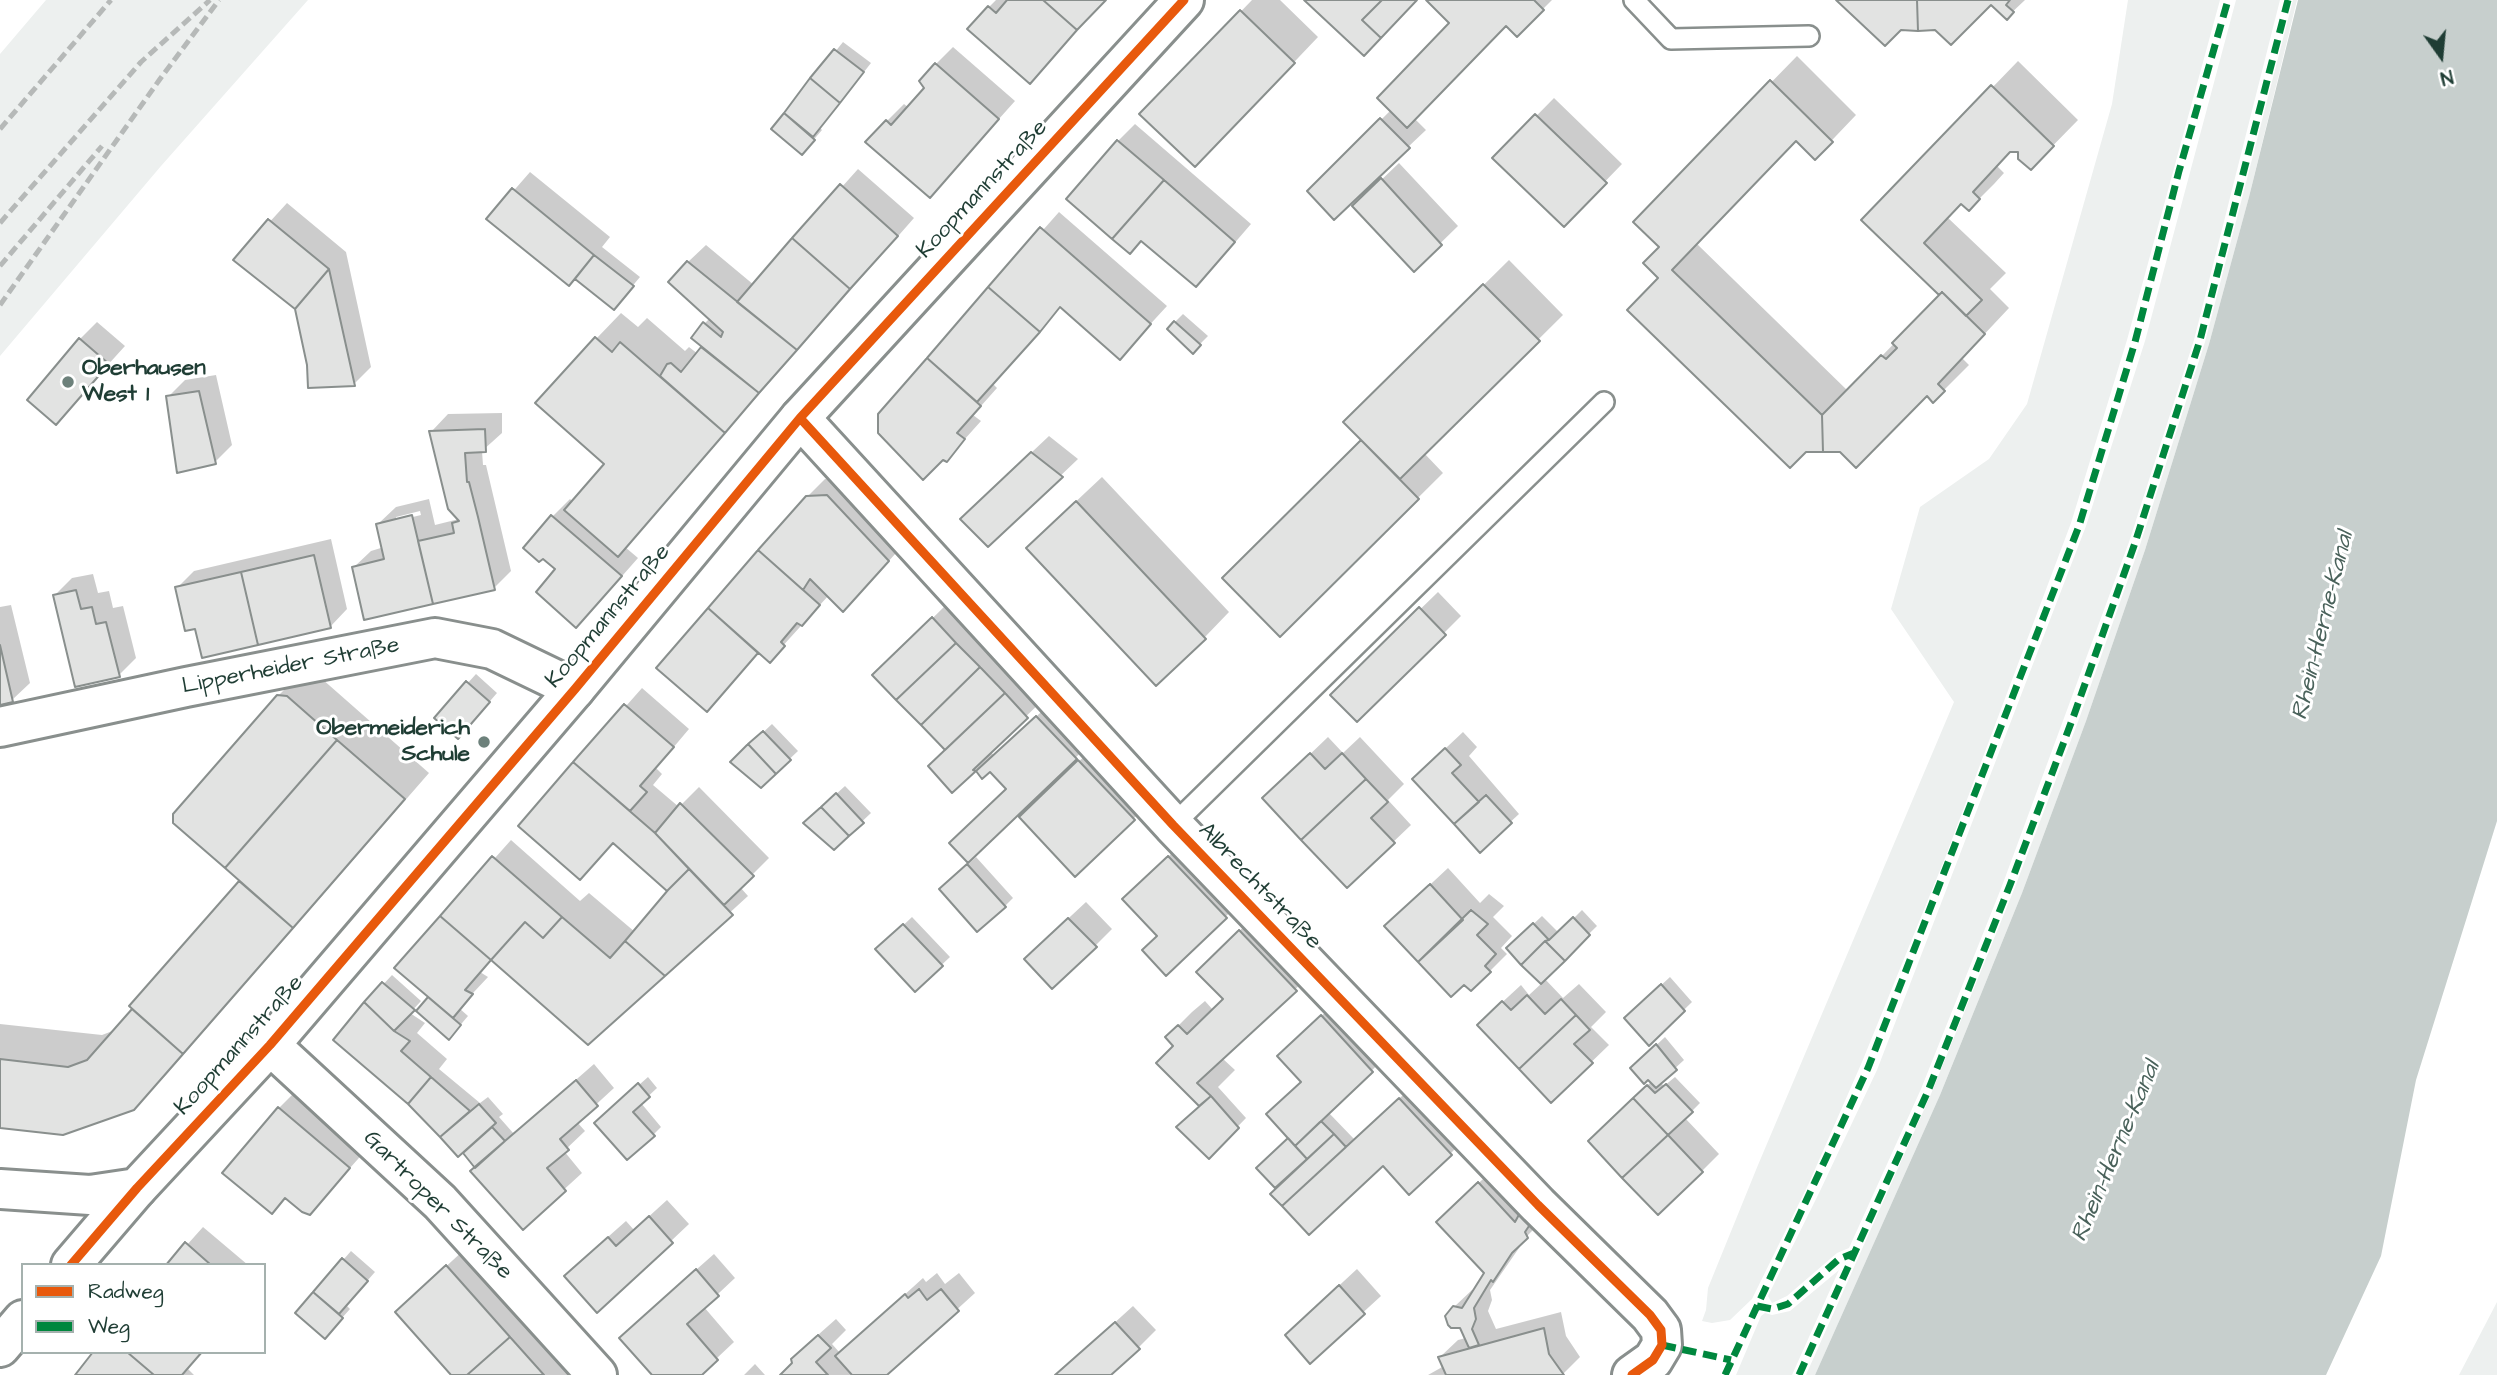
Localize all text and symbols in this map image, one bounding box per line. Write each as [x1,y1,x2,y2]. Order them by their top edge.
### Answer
north arrow [2406,21,2476,91]
text: N [2437,62,2456,91]
street label: Koopmannstraße [912,115,1054,265]
place label: Oberhausen West 1 [82,355,206,409]
marker: Oberhausen West 1 [60,374,76,390]
water label: Rhein-Herne-Kanal [2287,529,2361,723]
street label: Koopmannstraße [541,539,677,695]
street label: Lipperheider Straße [180,632,402,702]
place label: Obermeiderich Schule [316,715,470,769]
marker: Obermeiderich Schule [476,734,492,750]
street label: Albrechtstraße [1192,818,1326,956]
street label: Koopmannstraße [170,970,310,1122]
water label: Rhein-Herne-Kanal [2066,1058,2168,1246]
street label: Gartroper Straße [357,1126,517,1286]
legend [21,1263,266,1354]
text: Radweg [88,1277,164,1306]
text: Weg [88,1312,130,1341]

